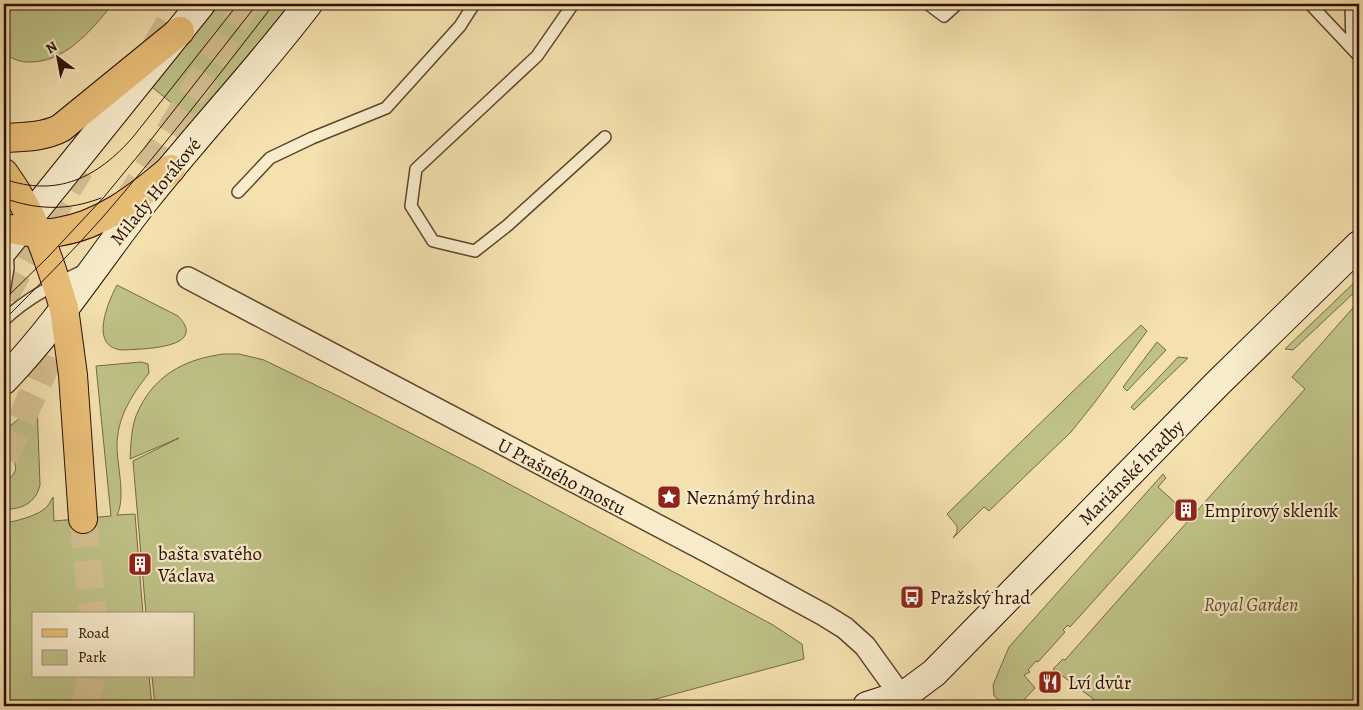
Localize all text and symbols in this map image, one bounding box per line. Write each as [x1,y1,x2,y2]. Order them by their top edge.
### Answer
north arrow [32,32,82,82]
text: N [42,37,61,58]
street label: Milady Horákové [104,132,207,251]
street label: Mariánské hradby [1073,414,1191,531]
street label: U Prašného mostu [493,432,631,522]
place icon: Neznámý hrdina [656,484,682,510]
place label: Neznámý hrdina [686,485,816,511]
building icon: Empírový skleník [1173,497,1199,523]
place label: Empírový skleník [1204,498,1339,524]
place label: bašta svatého Václava [157,541,262,589]
building icon: bašta svatého Václava [127,551,153,577]
bus stop icon: Pražský hrad [899,584,925,610]
place label: Pražský hrad [930,585,1031,611]
park label: Royal Garden [1204,592,1298,618]
legend [32,612,195,678]
text: Road [78,623,110,643]
text: Park [78,647,107,667]
restaurant icon: Lví dvůr [1037,669,1063,695]
place label: Lví dvůr [1068,670,1131,696]

